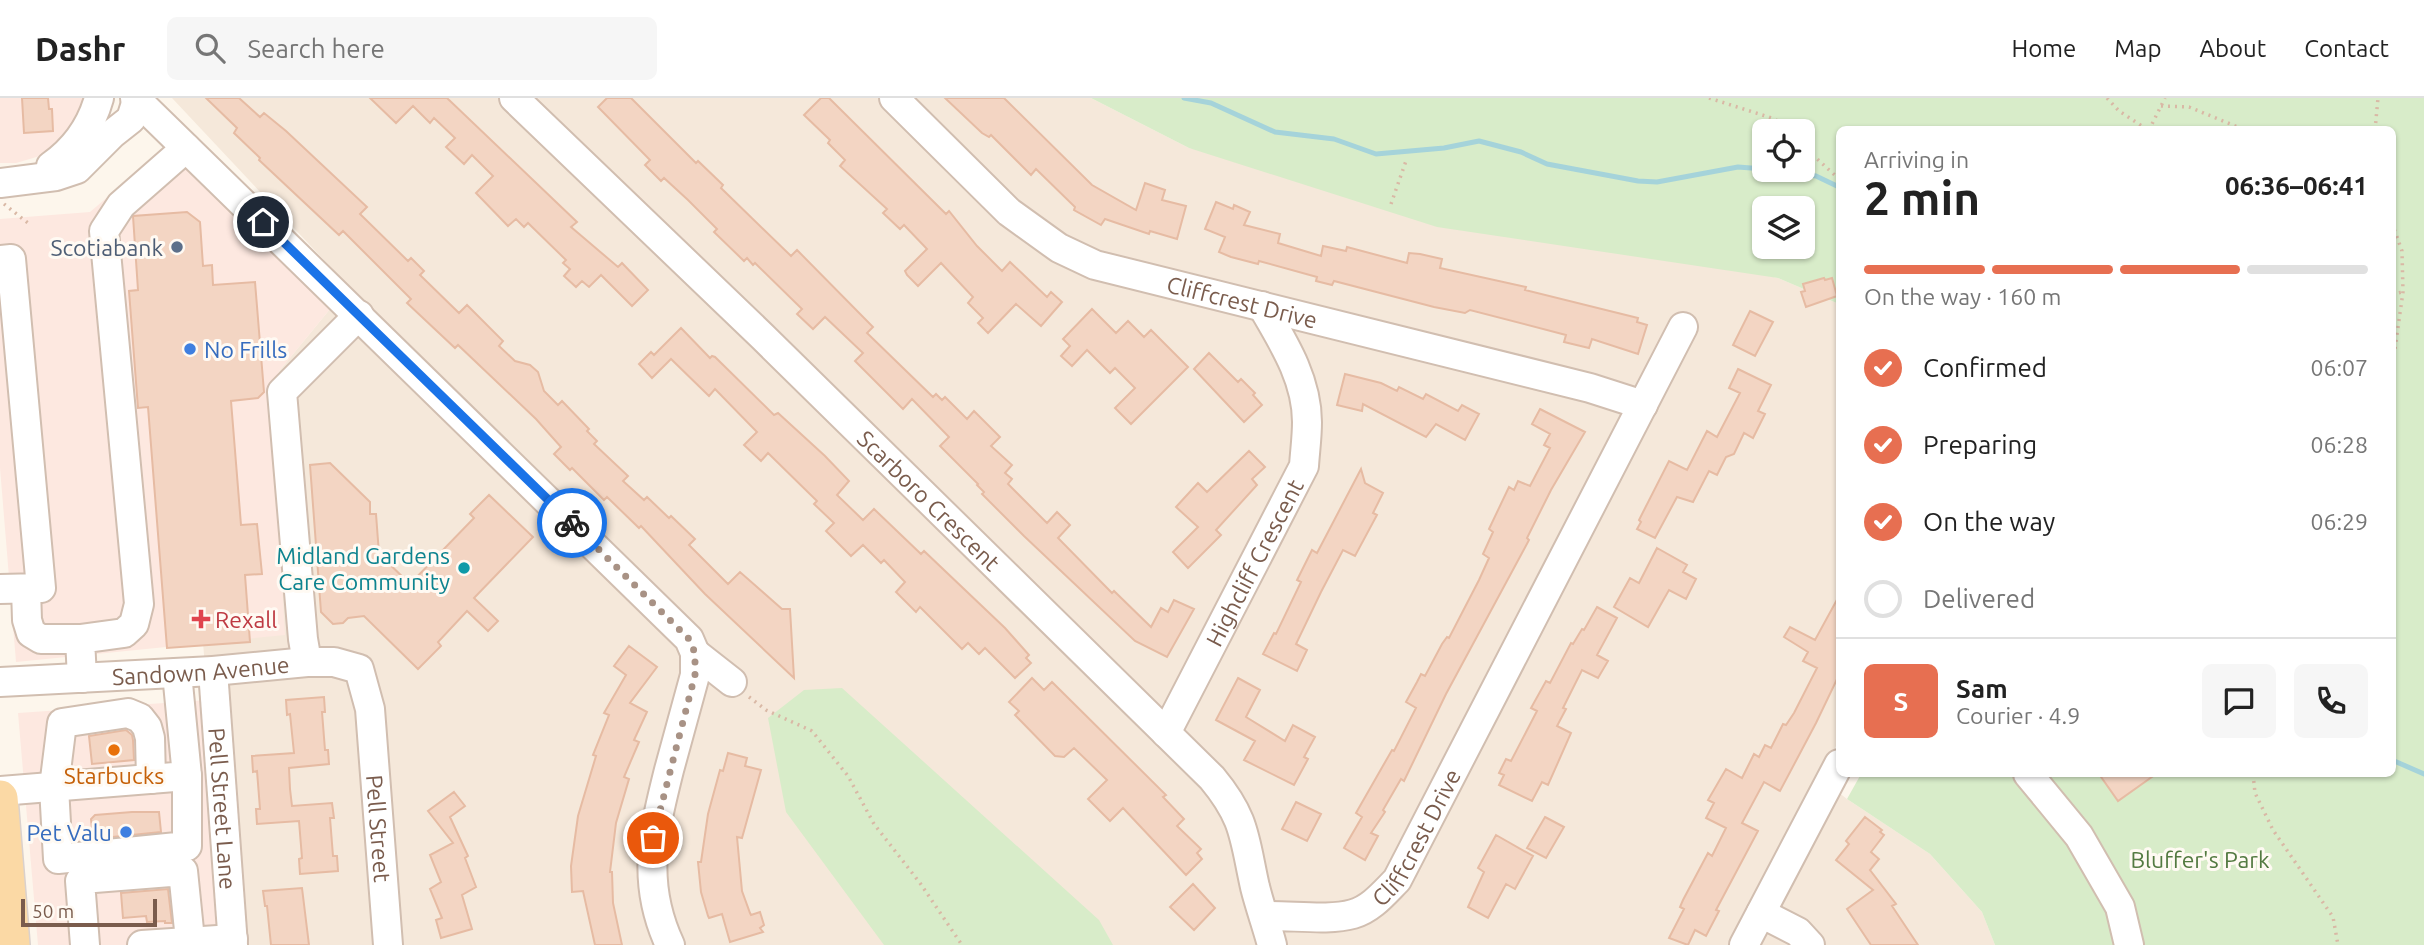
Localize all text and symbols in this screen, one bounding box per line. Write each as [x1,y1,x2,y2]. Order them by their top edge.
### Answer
search box [167,17,657,80]
icon: search [191,29,229,67]
text: Dashr [35,30,125,67]
text: Search here [247,34,385,63]
text: Home [2011,35,2076,62]
text: Map [2114,35,2161,62]
text: About [2199,35,2266,62]
text: Contact [2304,35,2389,62]
map controls [1752,119,1815,259]
button: locate [1752,119,1815,182]
text: Arriving in [1864,147,1969,172]
text: 06:36–06:41 [2225,171,2368,200]
text: 2 min [1864,172,1980,224]
pin [233,192,293,252]
button: layers [1752,196,1815,259]
icon: home [244,203,282,241]
place label: Scotiabank [50,235,163,260]
marker: Scotiabank [169,239,185,255]
street label: Cliffcrest Drive [1164,271,1320,332]
text: On the way · 160 m [1864,284,2061,309]
place label: No Frills [204,337,287,362]
marker: No Frills [182,341,198,357]
icon: check [1864,349,1902,387]
text: Confirmed [1923,353,2047,382]
text: 06:07 [2310,355,2368,380]
street label: Scarboro Crescent [853,425,1005,575]
icon: check [1864,426,1902,464]
text: Preparing [1923,430,2037,459]
text: 06:28 [2310,432,2368,457]
street label: Highcliff Crescent [1201,475,1308,650]
courier [537,488,607,558]
icon: check [1864,503,1902,541]
icon: bike [553,504,591,542]
text: On the way [1923,507,2055,536]
text: 06:29 [2310,509,2368,534]
place label: Midland Gardens Care Community [276,543,450,594]
marker: Midland Gardens Care Community [456,560,472,576]
text: Delivered [1923,584,2035,613]
place label: Rexall [215,607,277,632]
marker: Rexall [193,611,209,627]
street label: Sandown Avenue [111,651,290,689]
button: chat [2202,664,2276,738]
button: phone [2294,664,2368,738]
text: Sam [1956,674,2008,703]
text: S [1894,687,1908,716]
text: Courier · 4.9 [1956,703,2080,728]
street label: Pell Street Lane [205,727,241,890]
marker: Starbucks [106,742,122,758]
place label: Starbucks [64,763,164,788]
street label: Cliffcrest Drive [1367,765,1465,911]
street label: Pell Street [363,774,396,883]
pin [623,808,683,868]
icon: bag [634,819,672,857]
place label: Pet Valu [27,820,112,845]
marker: Pet Valu [118,824,134,840]
park label: Bluffer's Park [2130,847,2270,872]
scale bar [21,896,158,928]
text: 50 m [32,900,74,922]

